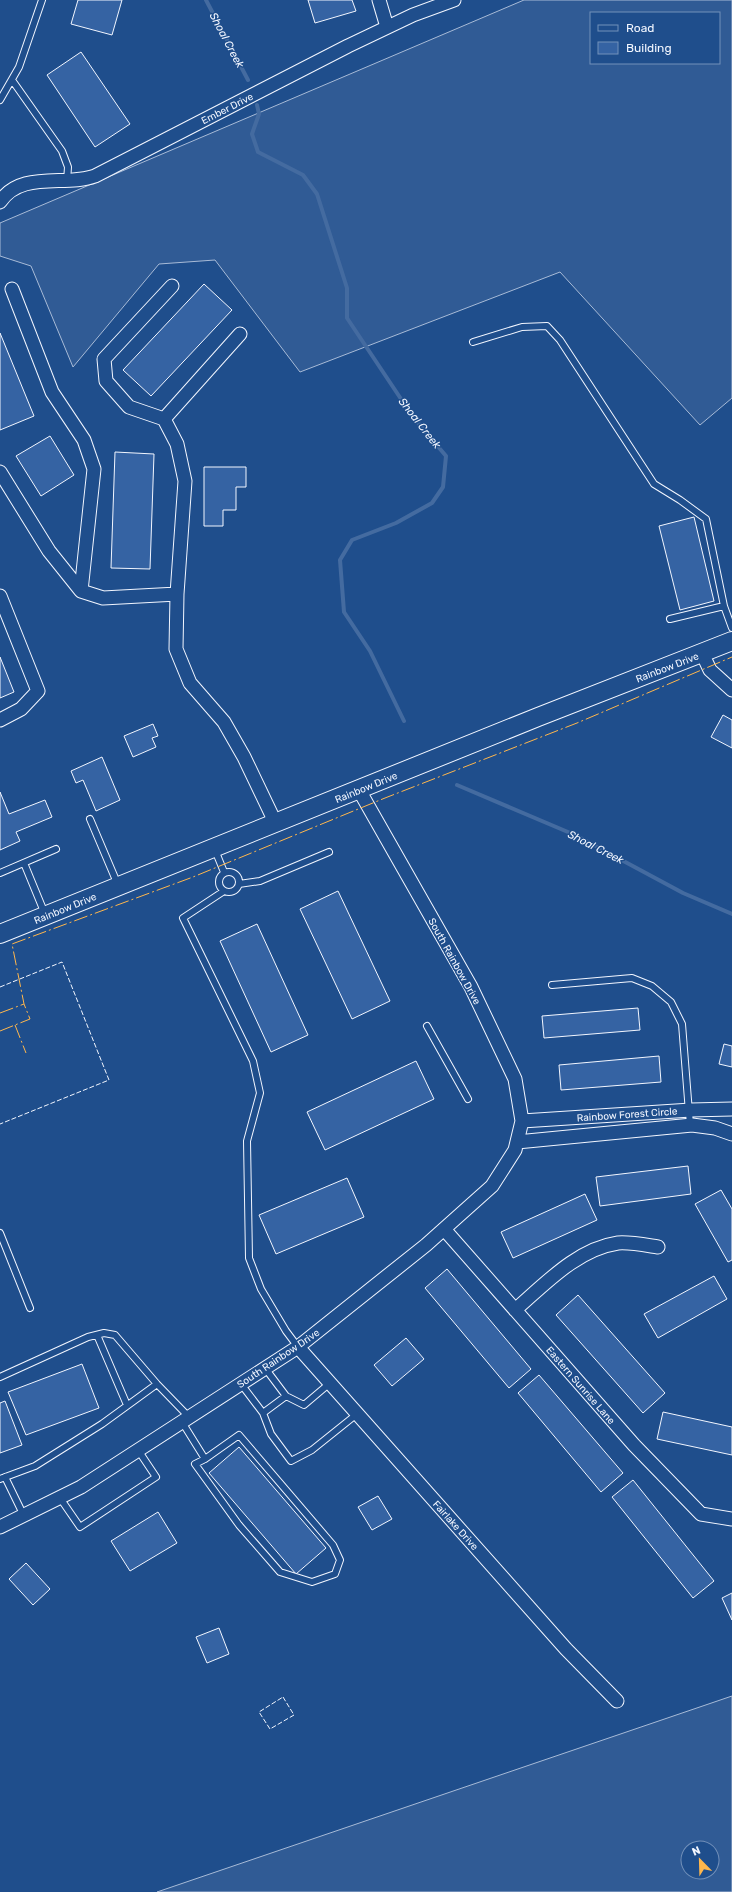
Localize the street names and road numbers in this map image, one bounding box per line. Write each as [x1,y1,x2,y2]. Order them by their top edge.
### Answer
street label: Ember Drive [200,91,256,127]
street label: Rainbow Drive [634,650,701,685]
street label: Rainbow Drive [333,770,400,806]
street label: Rainbow Drive [32,891,99,927]
street label: South Rainbow Drive [425,916,483,1007]
street label: Rainbow Forest Circle [576,1105,678,1125]
street label: South Rainbow Drive [235,1327,322,1391]
street label: Eastern Sunrise Lane [543,1344,617,1427]
street label: Fairlake Drive [430,1499,481,1553]

